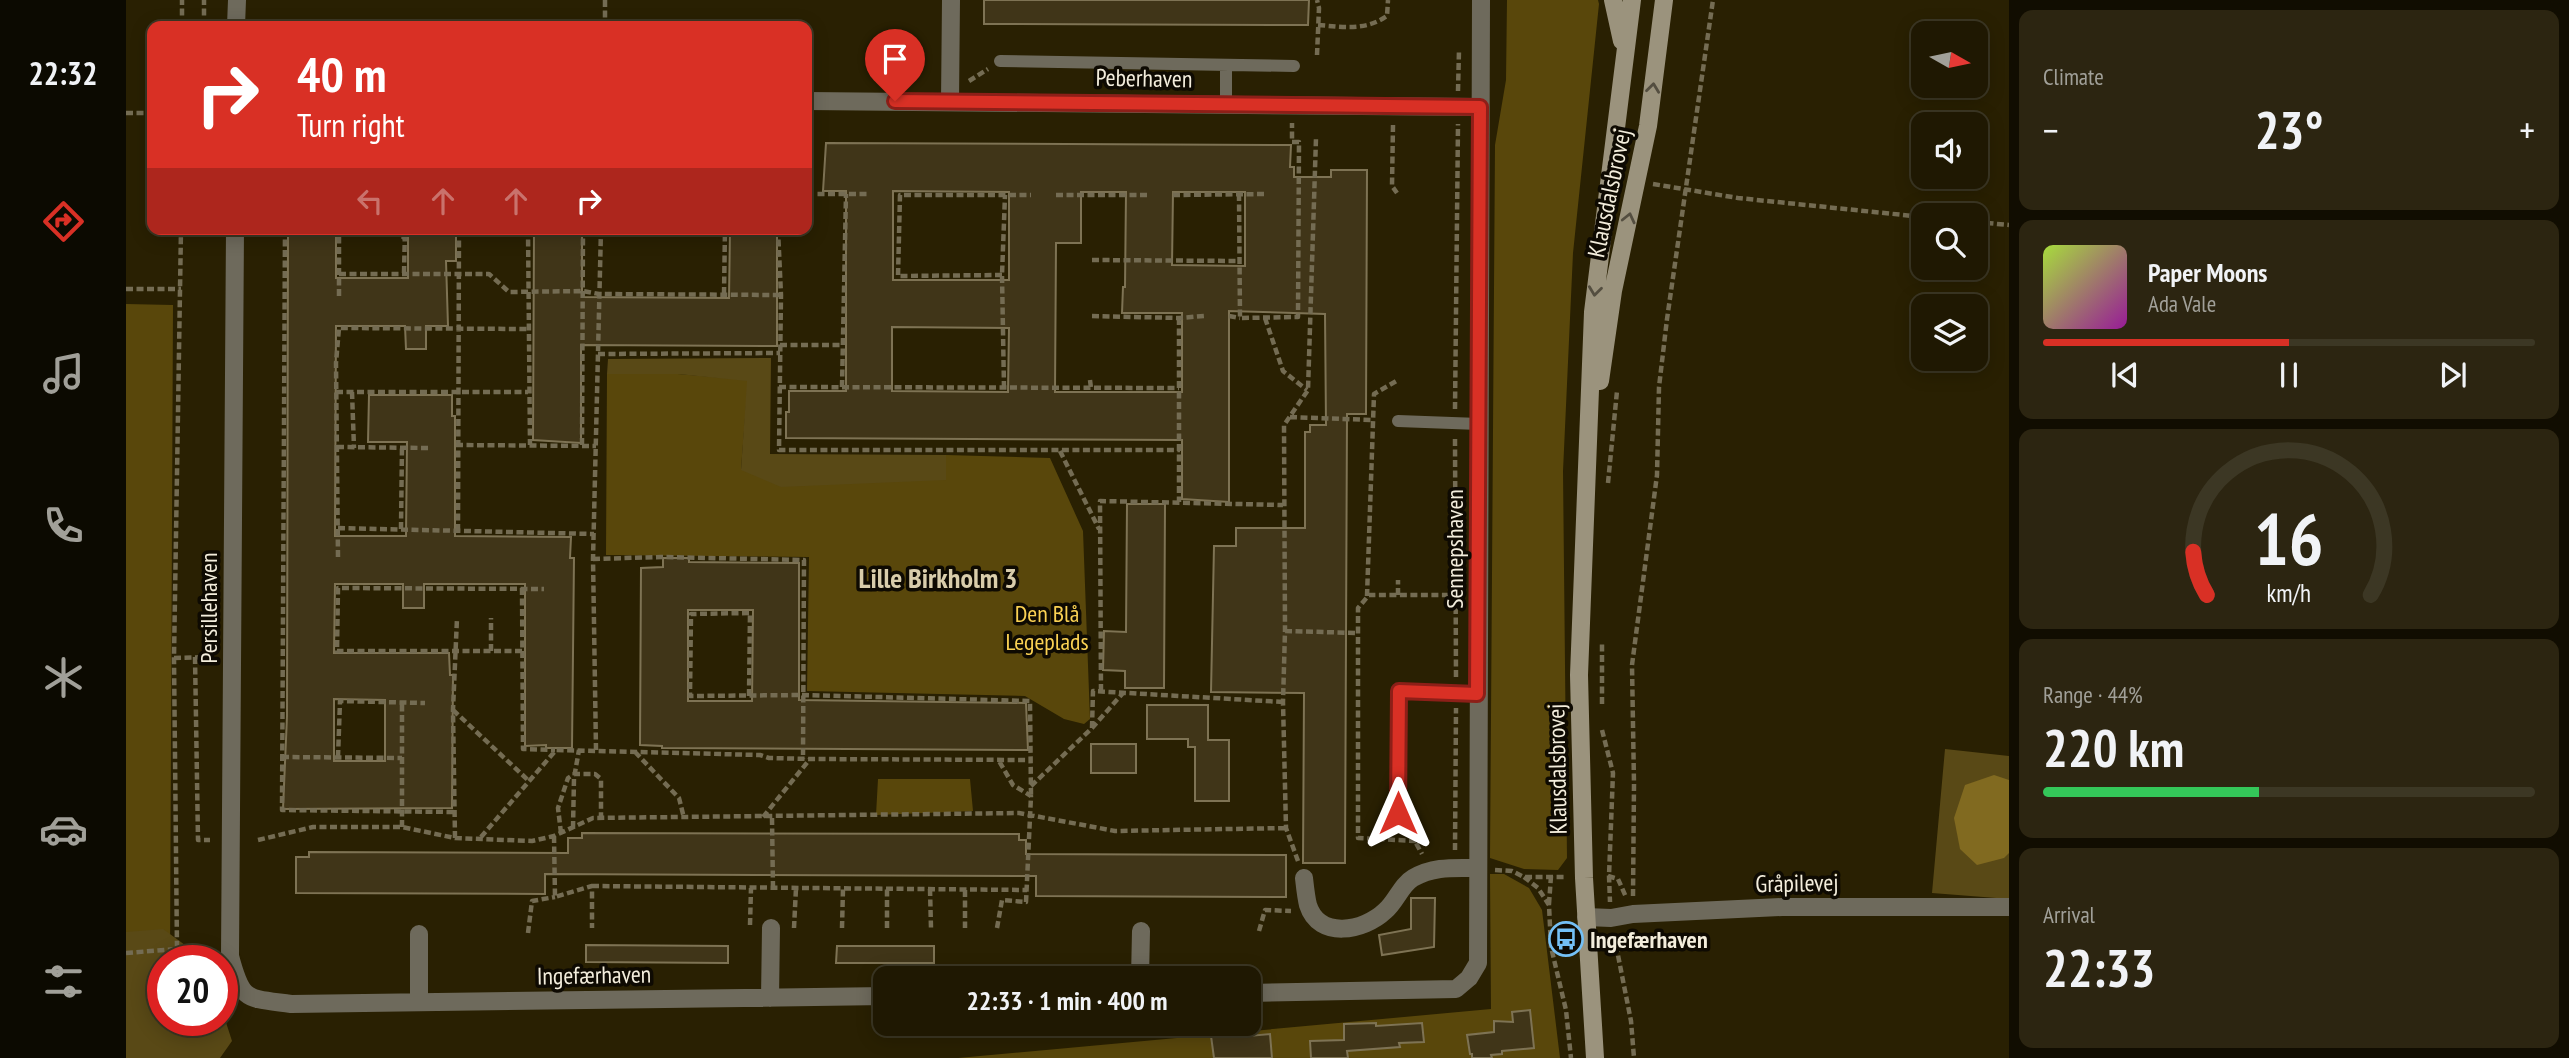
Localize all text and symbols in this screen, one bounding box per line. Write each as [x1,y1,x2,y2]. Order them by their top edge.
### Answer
north arrow [1911,21,1988,98]
map controls [1911,21,1988,371]
pin [865,29,925,101]
icon: arrive [876,40,914,78]
text: 40 m [297,42,386,106]
icon: right [182,49,273,140]
text: 22:32 [28,52,98,94]
street label: Peberhaven [1095,62,1193,94]
text: Climate [2043,62,2104,91]
one-way arrow [1645,82,1660,94]
text: 23° [2255,96,2323,163]
text: Turn right [297,104,405,146]
text: − [2043,105,2059,154]
text: + [2519,105,2535,154]
button: sound [1911,112,1988,189]
street label: Klausdalsbrovej [1580,126,1638,260]
icon: left [351,182,389,220]
icon: ahead [424,182,462,220]
icon: ahead [497,182,535,220]
icon: right [570,182,608,220]
icon: directions [39,197,88,246]
button: search [1911,203,1988,280]
one-way arrow [1621,212,1635,224]
text: Paper Moons [2148,256,2267,289]
one-way arrow [1588,285,1603,297]
text: Ada Vale [2148,289,2216,318]
button: layers [1911,294,1988,371]
icon: music [39,349,88,398]
icon: previous [2106,356,2144,394]
icon: pause [2270,356,2308,394]
icon: next [2434,356,2472,394]
street label: Sennepshaven [1439,489,1470,609]
text: 16 [2254,491,2324,585]
icon: phone [39,501,88,550]
street label: Persillehaven [193,553,224,663]
district label: Lille Birkholm 3 [859,559,1017,596]
text: km/h [2267,577,2311,609]
park label: Den Blå Legeplads [1005,598,1089,657]
icon: climate [39,653,88,702]
text: Range · 44% [2043,680,2143,709]
street label: Klausdalsbrovej [1540,703,1574,835]
text: 220 km [2043,714,2184,781]
position arrow [1361,776,1435,850]
icon: car [39,805,88,854]
street label: Gråpilevej [1755,867,1839,899]
text: Arrival [2043,900,2095,929]
bus stop icon: Ingefærhaven [1547,920,1585,958]
place label: Ingefærhaven [1590,924,1708,955]
text: 22:33 [2043,934,2155,1001]
speed limit sign: 20 [147,945,238,1036]
icon: filters [39,957,88,1006]
street label: Ingefærhaven [536,959,652,991]
text: 22:33 · 1 min · 400 m [967,984,1167,1017]

